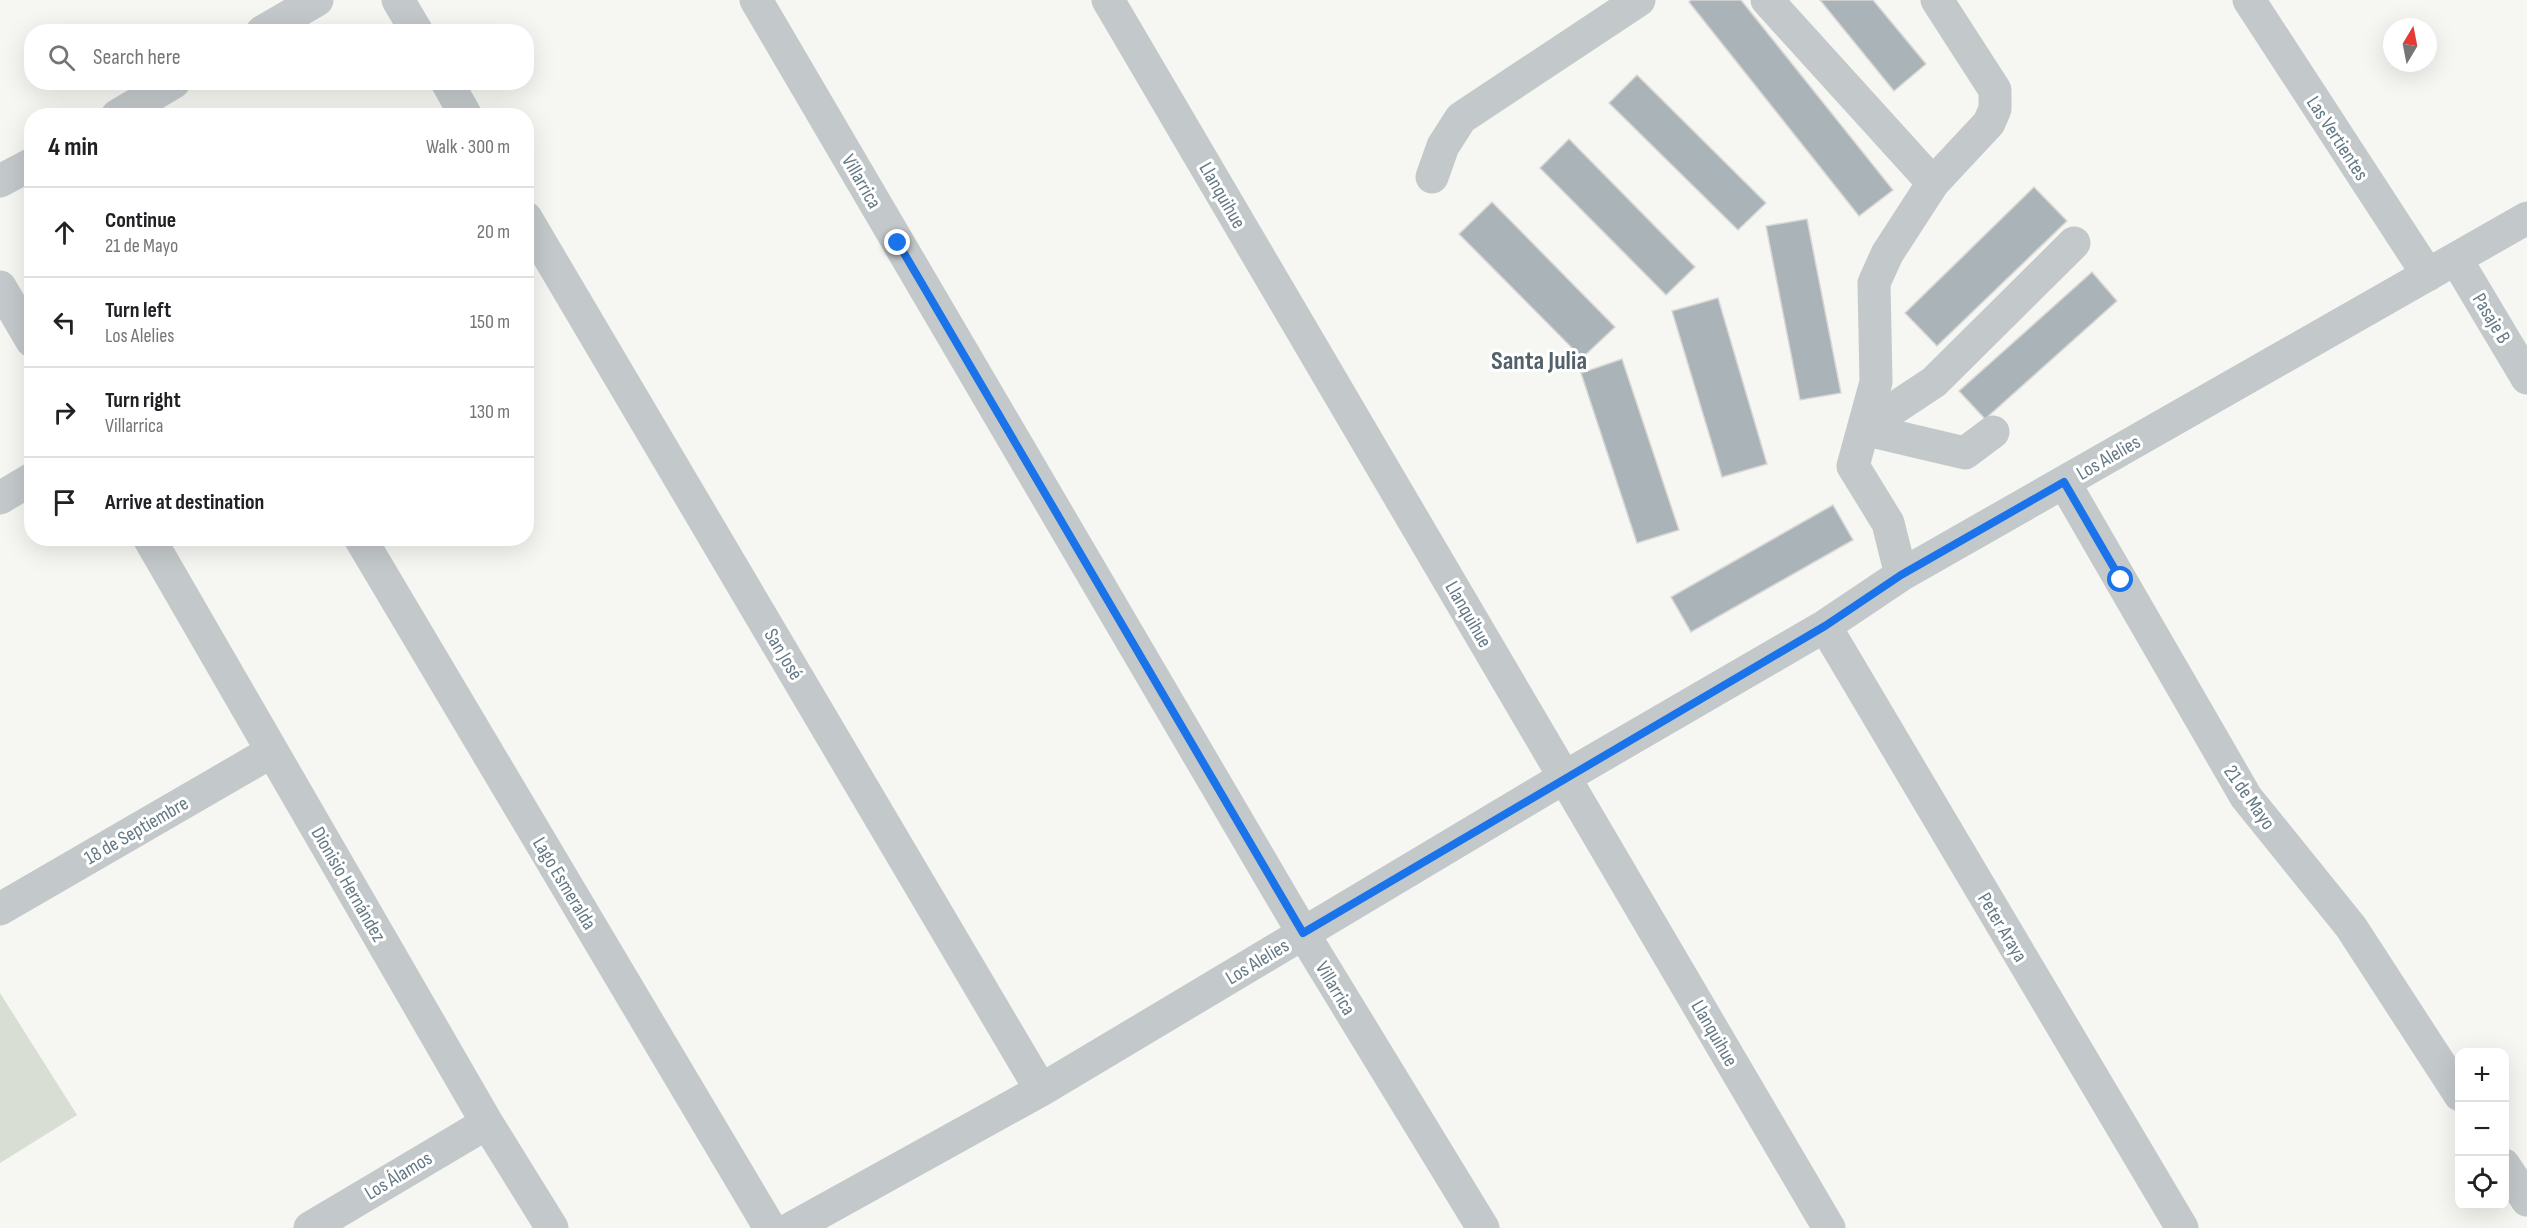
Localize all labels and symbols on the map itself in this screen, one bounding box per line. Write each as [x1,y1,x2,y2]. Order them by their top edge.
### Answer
north arrow [2383,18,2437,72]
street label: Las Vertientes [2301,92,2373,185]
street label: Villarrica [836,150,886,213]
street label: Llanquihue [1194,158,1251,233]
route end [884,229,910,255]
street label: Pasaje B [2467,289,2515,348]
district label: Santa Julia [1491,346,1587,377]
street label: Los Alelies [2072,430,2145,486]
route start [2107,566,2133,592]
street label: Llanquihue [1440,577,1497,652]
street label: San José [759,624,808,685]
street label: 21 de Mayo [2218,761,2280,834]
street label: 18 de Septiembre [80,792,193,870]
street label: Dionisio Hernández [306,823,391,946]
street label: Lago Esmeralda [527,833,601,934]
street label: Peter Araya [1972,889,2032,966]
street label: Los Alelies [1222,934,1293,990]
street label: Villarrica [1310,957,1360,1020]
street label: Llanquihue [1686,996,1743,1071]
street label: Los Álamos [360,1146,437,1205]

